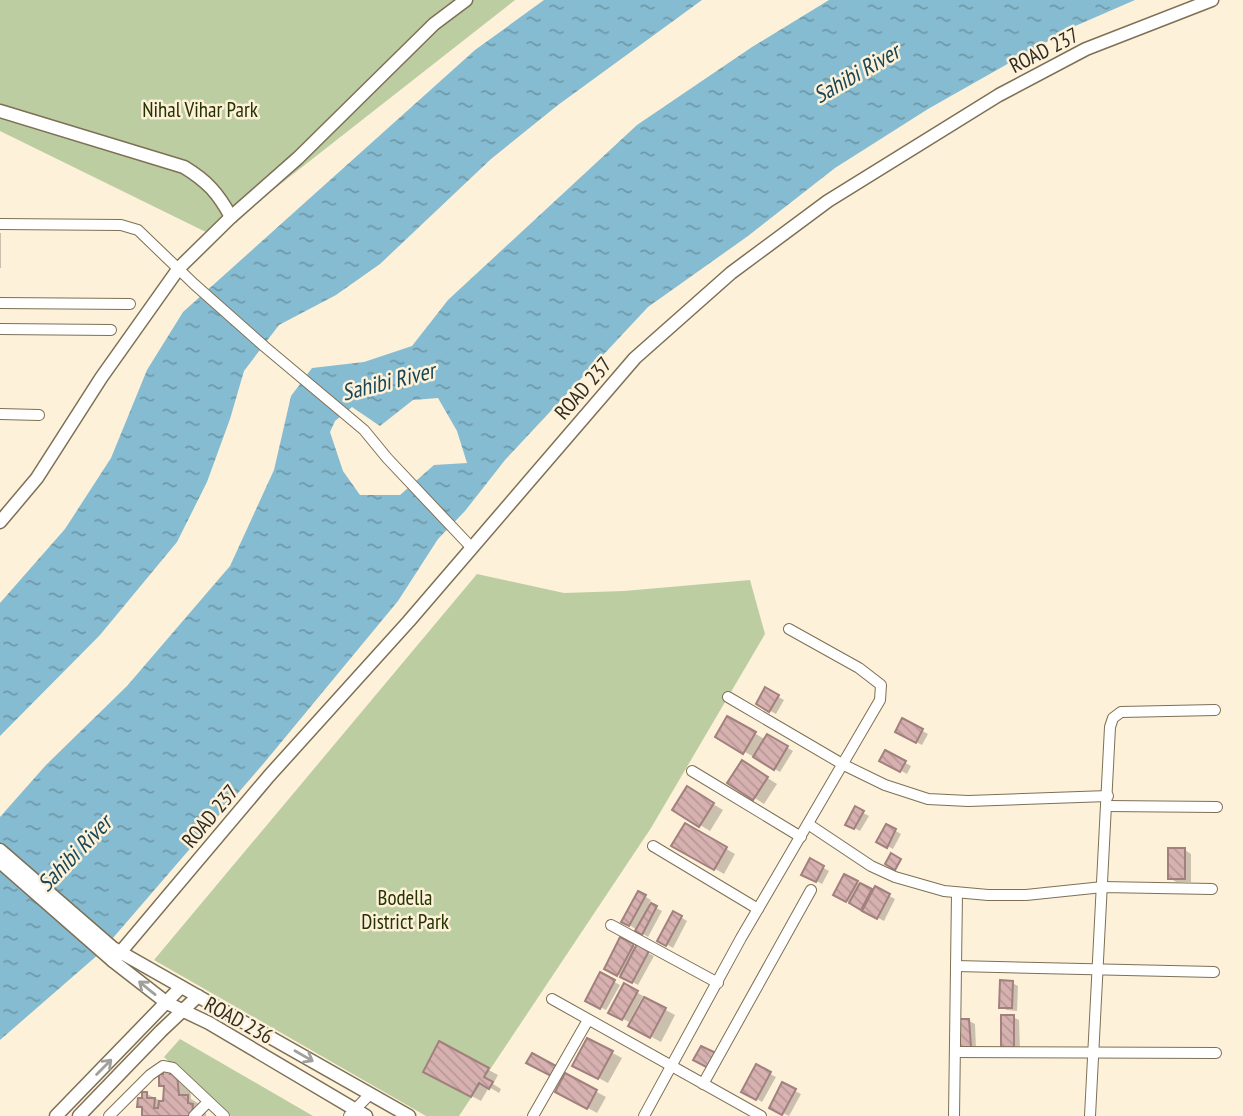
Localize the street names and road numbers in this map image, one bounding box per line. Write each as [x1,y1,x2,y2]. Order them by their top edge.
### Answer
street label: ROAD 237 [1005,21,1083,79]
street label: ROAD 237 [548,351,618,425]
street label: ROAD 237 [176,779,244,853]
street label: ROAD 236 [200,990,278,1050]

